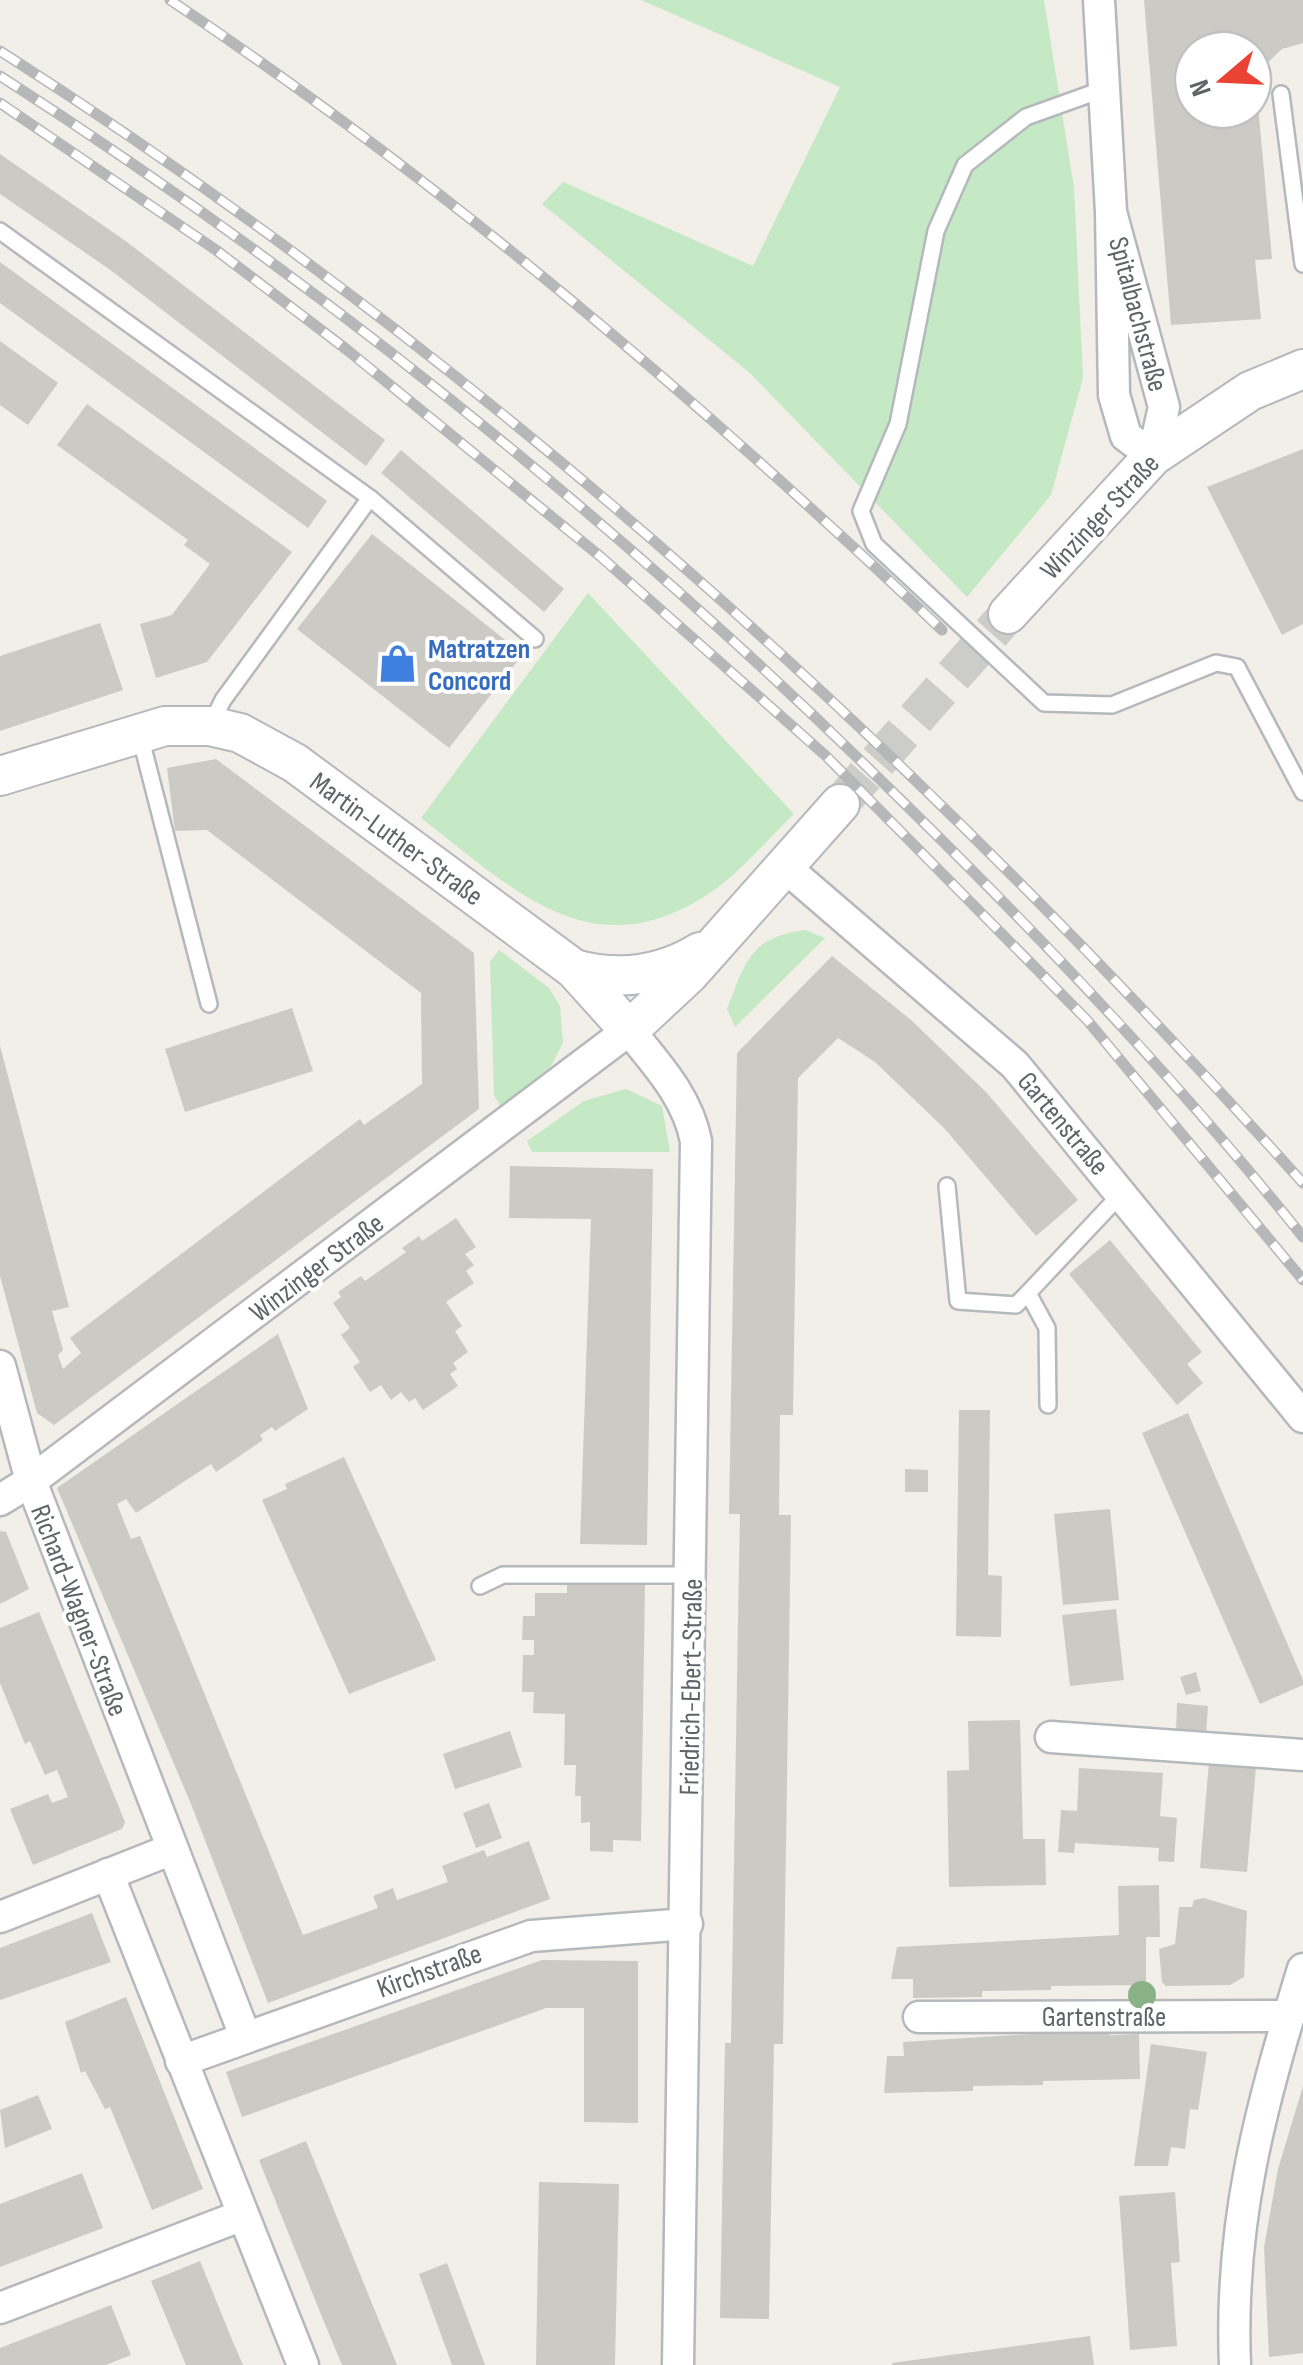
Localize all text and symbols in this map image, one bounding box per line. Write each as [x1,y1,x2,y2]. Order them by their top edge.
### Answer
north arrow [1173,30,1273,130]
text: N [1183,75,1219,100]
street label: Spitalbachstraße [1101,233,1174,395]
street label: Winzinger Straße [1034,447,1167,587]
place label: Matratzen Concord [428,633,530,698]
shop icon: Matratzen Concord [377,643,419,685]
street label: Martin-Luther-Straße [303,765,489,913]
street label: Gartenstraße [1010,1066,1116,1182]
street label: Winzinger Straße [243,1207,390,1329]
street label: Richard-Wagner-Straße [23,1500,134,1721]
street label: Friedrich-Ebert-Straße [673,1578,710,1796]
street label: Kirchstraße [373,1937,486,2006]
street label: Gartenstraße [1042,2001,1166,2034]

